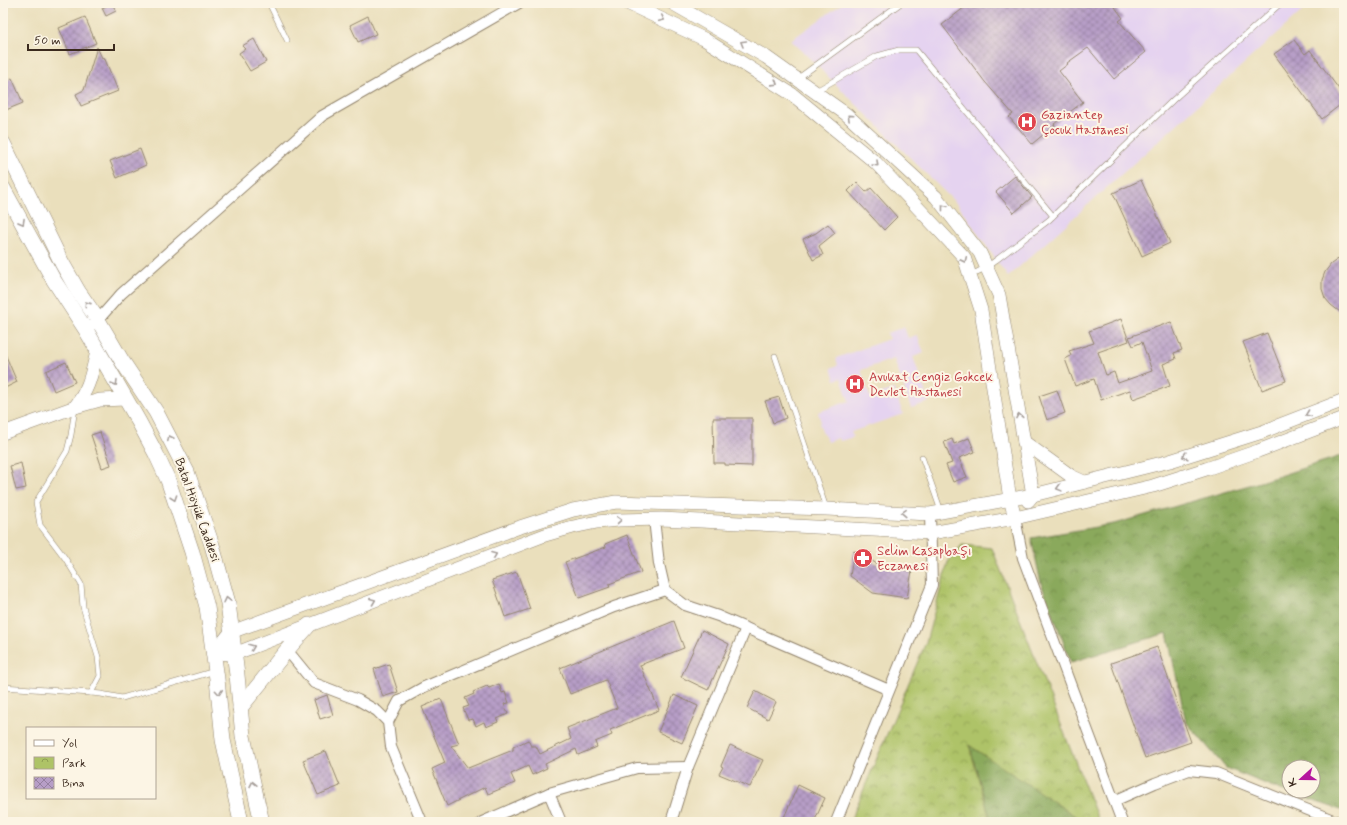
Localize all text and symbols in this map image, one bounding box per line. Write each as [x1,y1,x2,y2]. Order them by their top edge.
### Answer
one-way arrow [658,14,665,22]
scale bar [28,26,114,52]
text: 50 m [34,33,61,49]
one-way arrow [740,41,747,48]
one-way arrow [771,79,778,86]
place label: Gaziantep Çocuk Hastanesi [1041,107,1128,139]
hospital icon: Gaziantep Çocuk Hastanesi [1016,111,1038,133]
one-way arrow [847,115,854,122]
one-way arrow [871,159,879,167]
one-way arrow [941,204,948,211]
one-way arrow [17,218,24,225]
one-way arrow [959,255,967,263]
one-way arrow [84,301,92,308]
place label: Avukat Cengiz Gokcek Devlet Hastanesi [869,369,993,401]
hospital icon: Avukat Cengiz Gokcek Devlet Hastanesi [844,373,866,395]
one-way arrow [110,379,117,386]
one-way arrow [1304,409,1311,417]
one-way arrow [1016,413,1024,420]
one-way arrow [167,435,174,443]
one-way arrow [1182,451,1189,460]
street label: Batal Höyük Caddesi [170,456,224,564]
one-way arrow [1056,484,1062,492]
one-way arrow [169,495,178,502]
one-way arrow [901,509,907,517]
one-way arrow [616,516,622,525]
place label: Selim Kasapbaşı Eczanesi [877,543,972,575]
pharmacy icon: Selim Kasapbaşı Eczanesi [852,547,874,569]
one-way arrow [491,551,498,559]
one-way arrow [223,597,231,603]
one-way arrow [369,597,376,605]
one-way arrow [248,644,255,652]
one-way arrow [214,689,223,695]
legend [26,727,156,799]
text: Yol [62,736,77,752]
text: Park [62,756,86,772]
north arrow [1281,759,1321,799]
text: Bina [62,776,85,792]
text: K [1285,776,1301,788]
one-way arrow [249,781,258,787]

